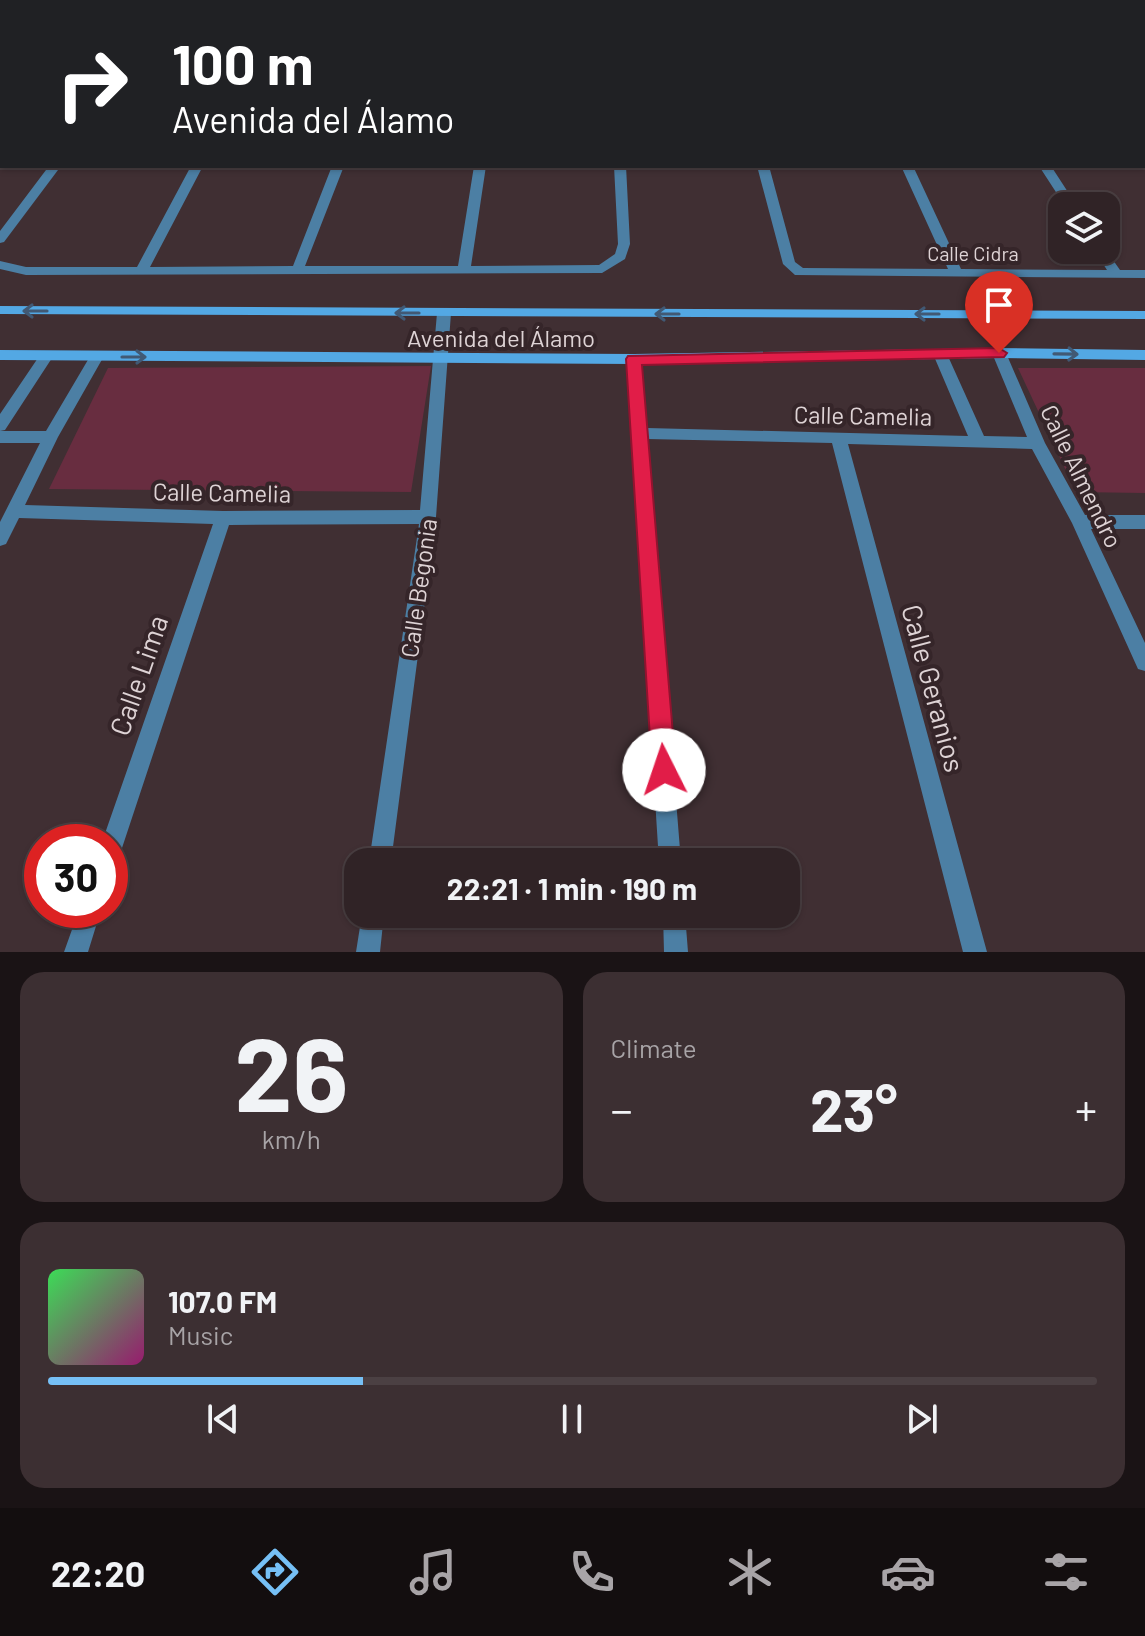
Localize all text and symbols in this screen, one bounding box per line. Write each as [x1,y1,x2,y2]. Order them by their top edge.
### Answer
text: 100 m [172,29,314,96]
icon: right [40,32,144,136]
text: Avenida del Álamo [172,97,454,140]
map controls [1048,192,1120,264]
button: layers [1048,192,1120,264]
street label: Calle Cidra [927,241,1019,265]
pin [965,271,1033,353]
icon: arrive [977,283,1021,327]
one-way arrow [22,303,49,319]
one-way arrow [394,305,421,321]
one-way arrow [654,306,681,322]
one-way arrow [914,307,941,322]
street label: Avenida del Álamo [407,323,595,352]
one-way arrow [1052,346,1079,362]
one-way arrow [120,349,147,364]
street label: Calle Camelia [794,399,932,431]
street label: Calle Almendro [1035,400,1129,552]
street label: Calle Camelia [153,476,291,508]
street label: Calle Begonia [394,516,442,660]
street label: Calle Geranios [895,601,973,775]
street label: Calle Lima [102,610,174,740]
position arrow [622,728,706,812]
speed limit sign: 30 [24,824,128,928]
text: 22:21 · 1 min · 190 m [447,870,697,906]
text: 26 [234,1008,348,1133]
text: Climate [611,1032,697,1063]
text: 23° [810,1072,898,1144]
text: − [611,1082,633,1135]
text: + [1075,1082,1097,1135]
text: km/h [262,1123,321,1154]
text: 107.0 FM [168,1283,277,1319]
text: Music [168,1319,233,1350]
icon: previous [201,1397,245,1441]
icon: pause [550,1397,594,1441]
icon: next [900,1397,944,1441]
icon: directions [247,1544,303,1600]
icon: music [405,1544,461,1600]
icon: phone [564,1544,620,1600]
icon: climate [722,1544,778,1600]
icon: car [880,1544,936,1600]
icon: filters [1038,1544,1094,1600]
text: 22:20 [51,1551,145,1594]

